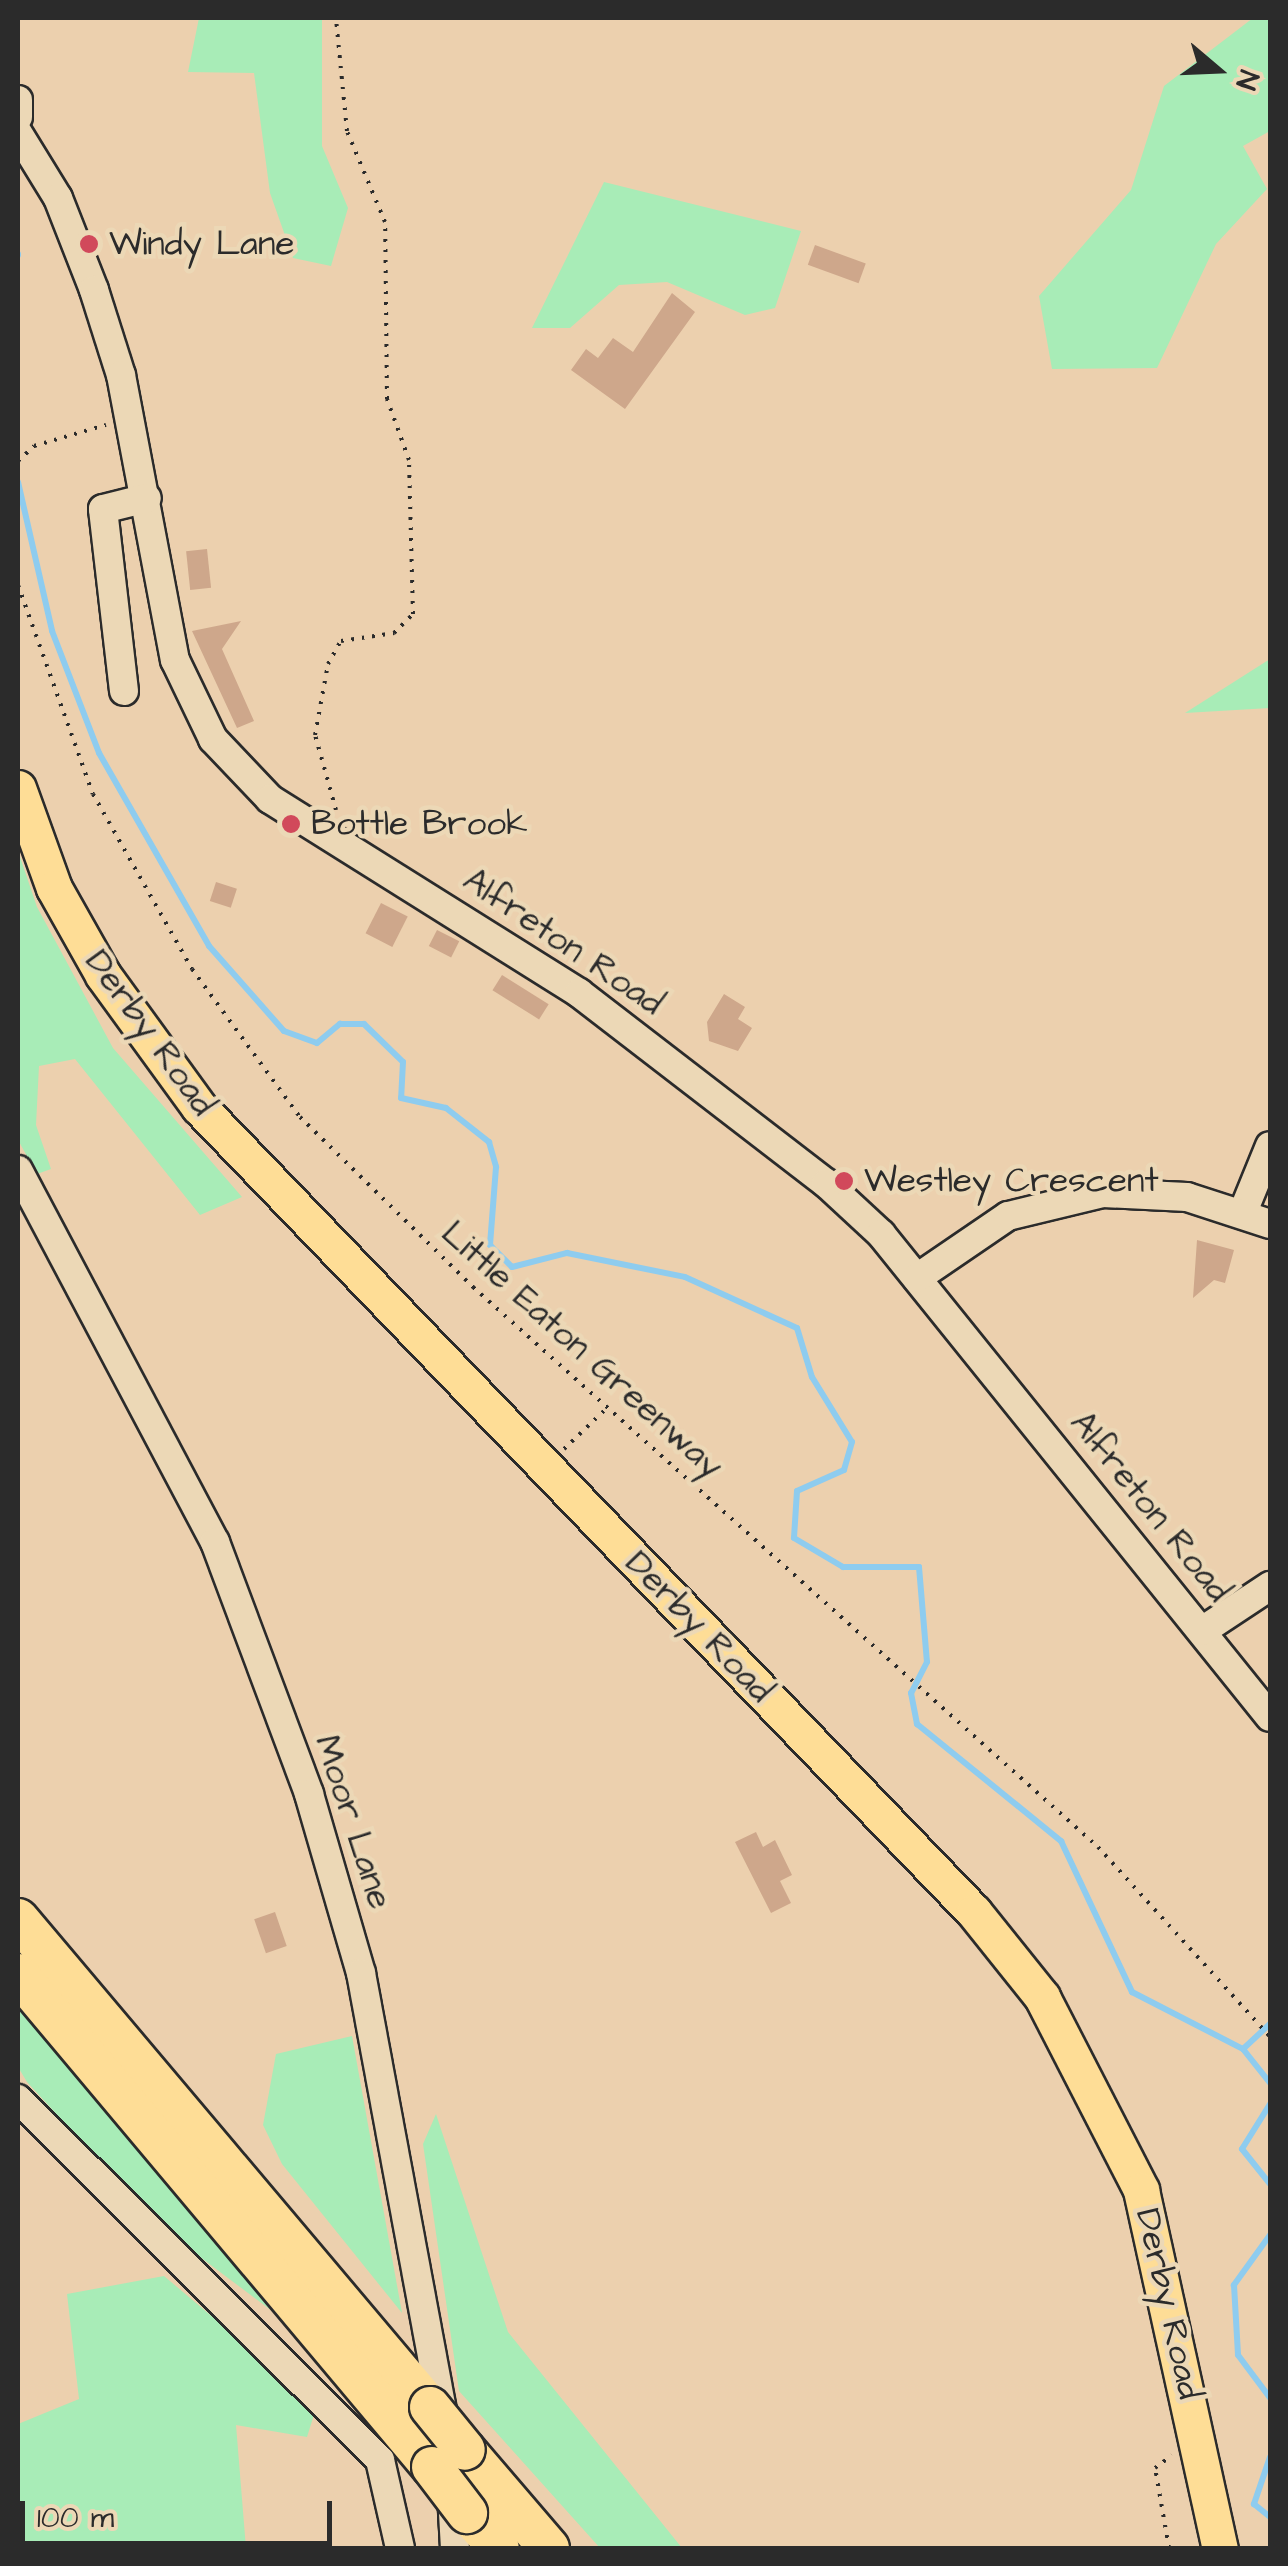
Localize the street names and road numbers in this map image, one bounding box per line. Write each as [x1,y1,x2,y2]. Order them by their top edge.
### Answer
street label: Alfreton Road [455,860,671,1024]
street label: Derby Road [76,942,224,1124]
street label: Little Eaton Greenway [433,1212,731,1488]
street label: Alfreton Road [1060,1403,1240,1611]
street label: Derby Road [616,1543,782,1711]
street label: Moor Lane [305,1730,401,1914]
street label: Derby Road [1126,2205,1210,2403]

